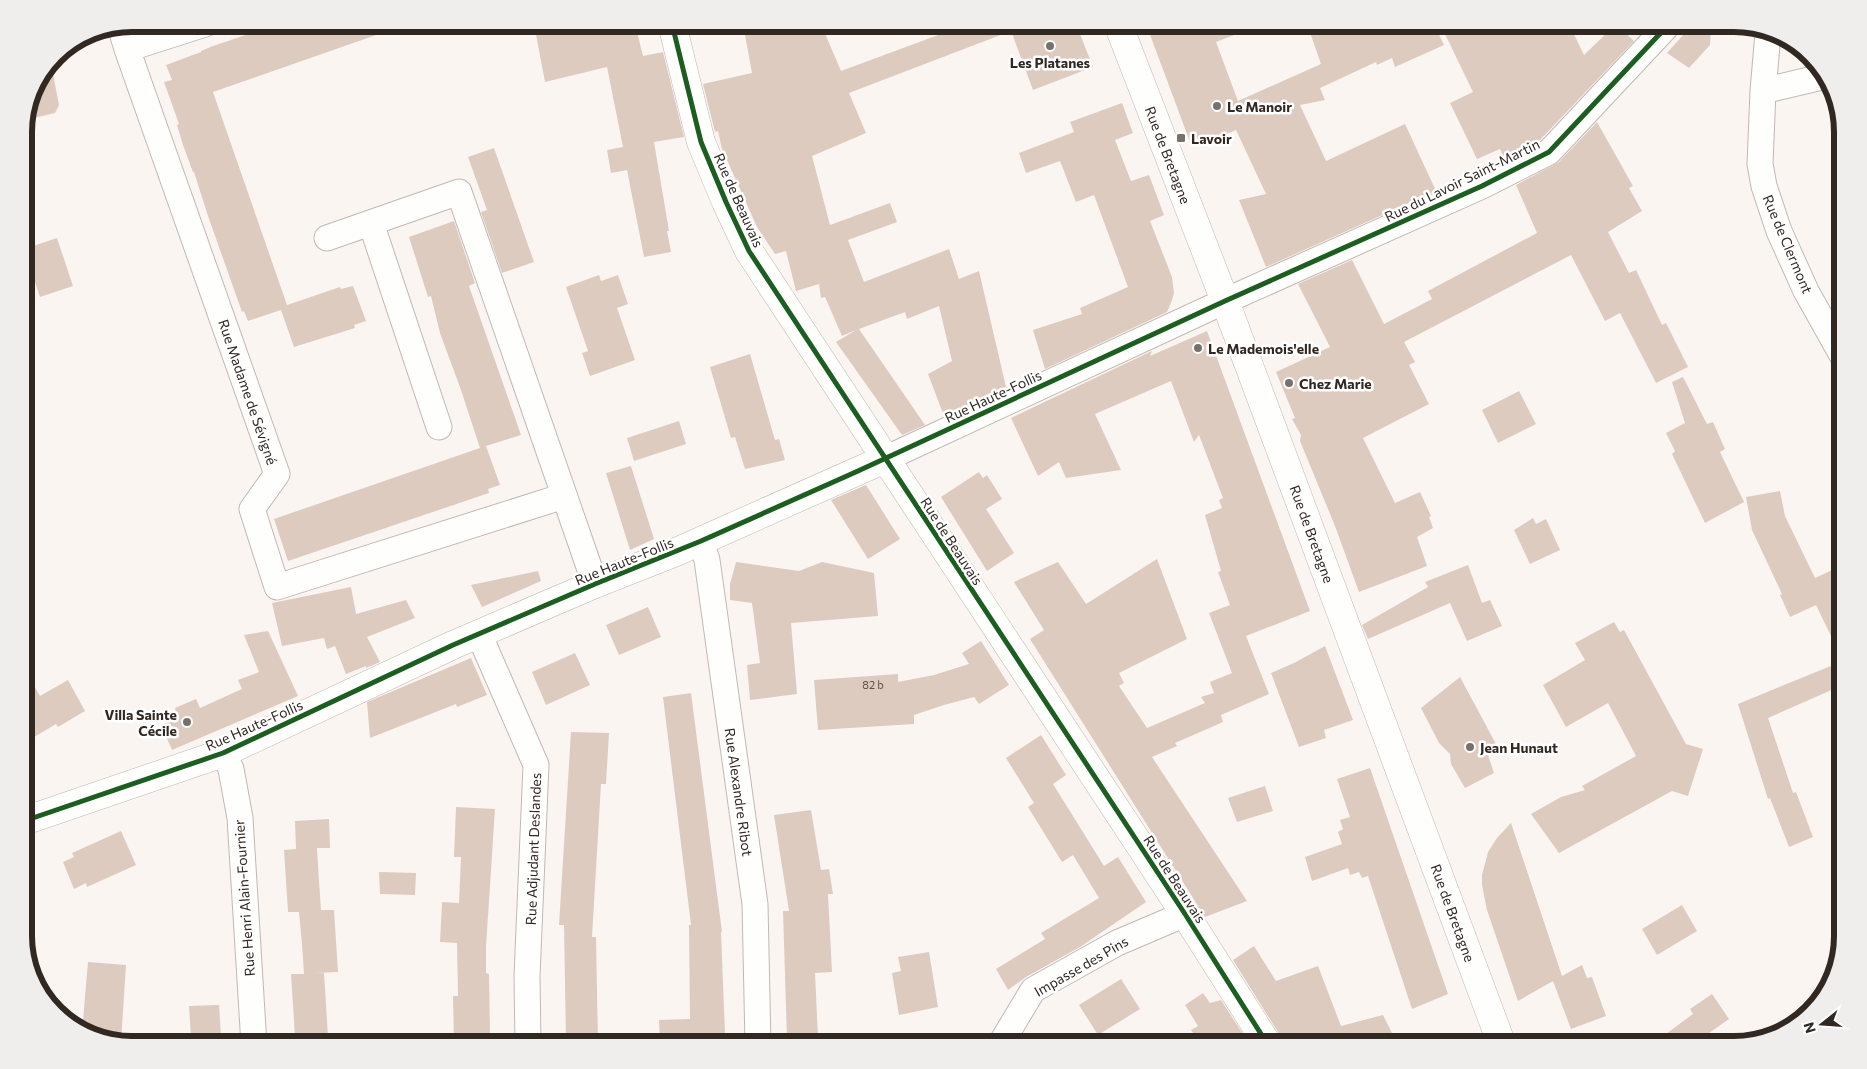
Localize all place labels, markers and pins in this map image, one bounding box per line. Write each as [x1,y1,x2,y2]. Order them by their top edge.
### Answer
marker: Les Platanes [1044,40,1056,52]
place label: Les Platanes [1010,54,1091,71]
place label: Le Manoir [1227,98,1292,115]
marker: Le Manoir [1211,100,1223,112]
place label: Lavoir [1191,130,1232,147]
marker: Lavoir [1175,132,1187,144]
place label: Le Mademois'elle [1208,340,1319,357]
marker: Le Mademois'elle [1192,342,1204,354]
place label: Chez Marie [1299,375,1372,392]
marker: Chez Marie [1283,377,1295,389]
place label: Villa Sainte Cécile [104,706,177,739]
marker: Villa Sainte Cécile [181,716,193,728]
place label: Jean Hunaut [1480,739,1558,756]
marker: Jean Hunaut [1464,741,1476,753]

